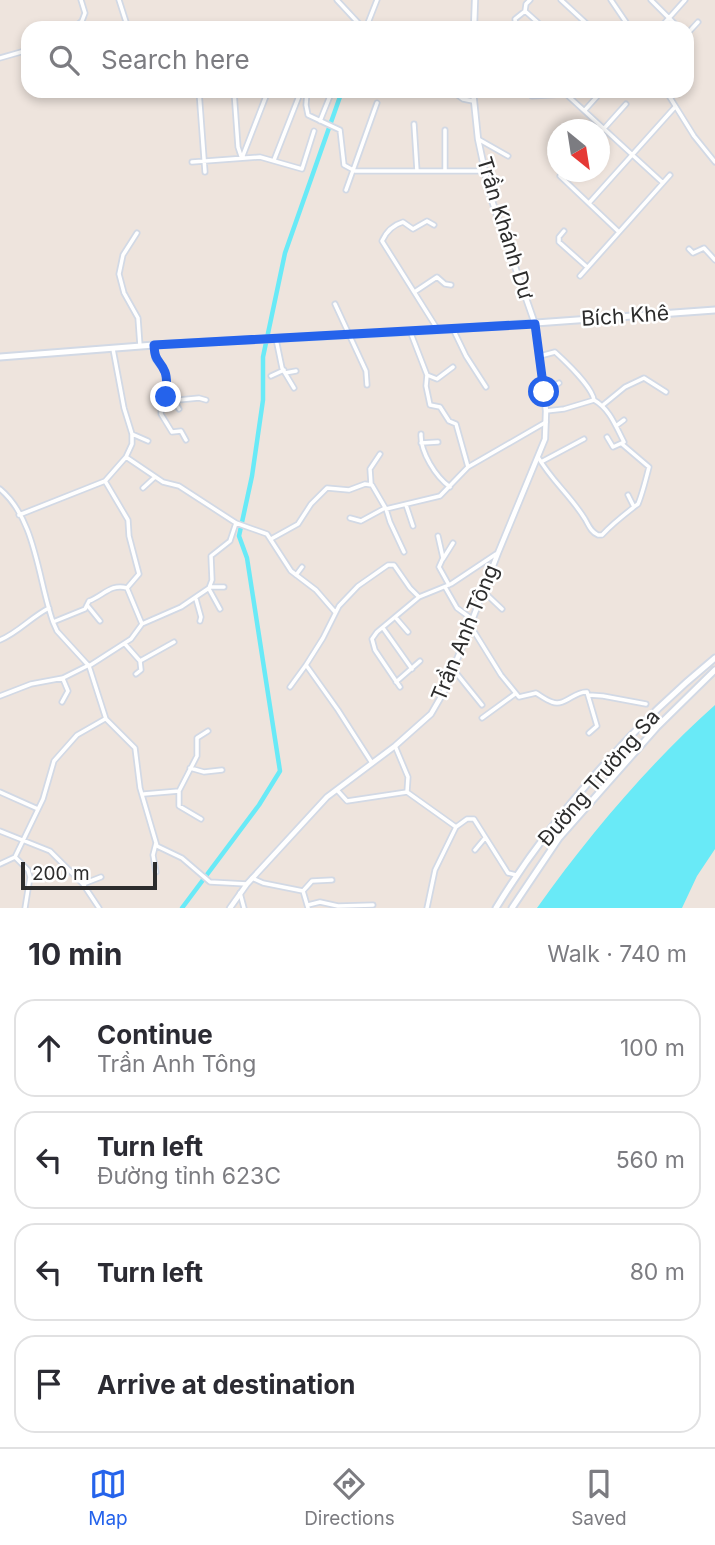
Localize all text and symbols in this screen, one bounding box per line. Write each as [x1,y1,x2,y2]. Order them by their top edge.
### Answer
search box [21,21,694,98]
icon: search [45,41,83,79]
text: Search here [101,44,250,75]
north arrow [547,119,610,182]
street label: Trần Khánh Dư [472,154,539,302]
street label: Bích Khê [580,300,670,331]
route start [528,376,559,407]
route end [150,381,181,412]
street label: Trần Anh Tông [426,561,503,705]
street label: Đường Trường Sa [533,704,665,851]
scale bar [21,859,158,891]
text: 200 m [32,862,90,885]
text: 10 min [28,936,122,972]
text: Walk · 740 m [547,940,687,968]
text: Continue [97,1019,213,1050]
icon: ahead [30,1029,68,1067]
text: 100 m [620,1034,685,1062]
text: Trần Anh Tông [97,1050,256,1078]
text: Turn left [97,1131,203,1162]
icon: left [30,1141,68,1179]
text: 560 m [616,1146,685,1174]
text: Đường tỉnh 623C [97,1162,281,1190]
icon: left [30,1253,68,1291]
text: Turn left [97,1257,203,1288]
text: 80 m [630,1258,685,1286]
icon: arrive [30,1365,68,1403]
text: Arrive at destination [97,1369,356,1400]
tab: Map [88,1465,128,1530]
tab: Directions [304,1465,395,1530]
tab: Saved [571,1465,627,1530]

